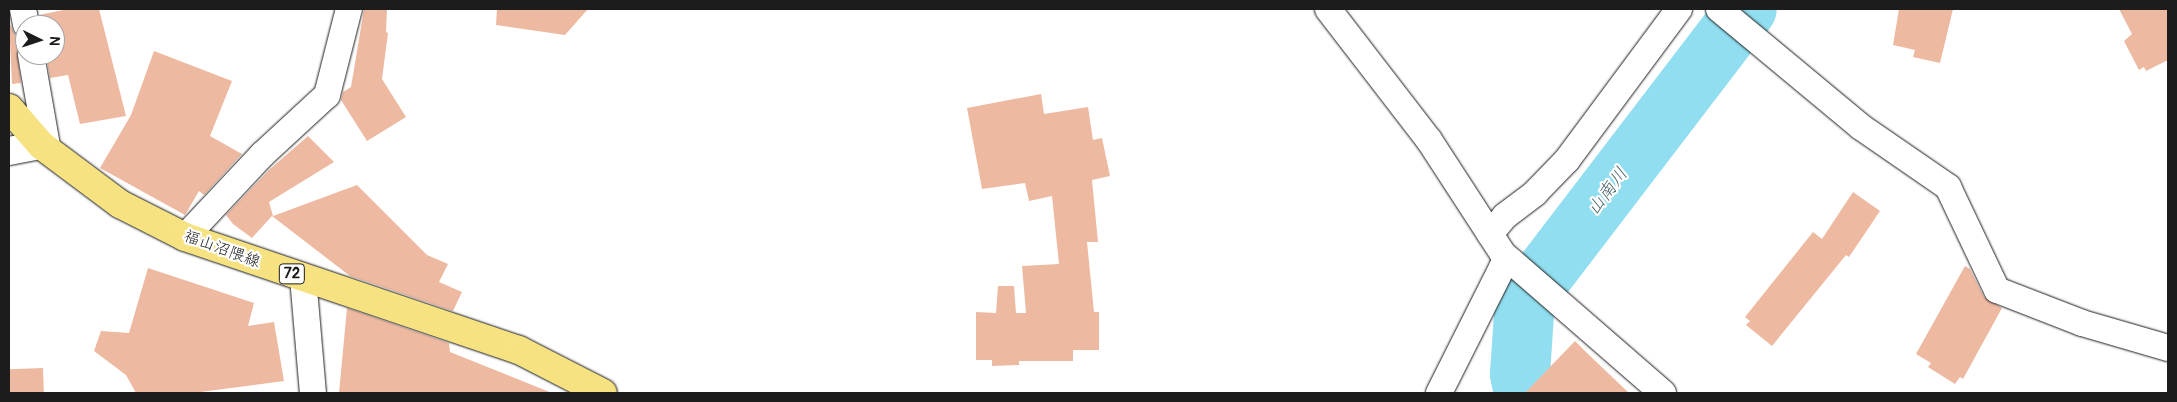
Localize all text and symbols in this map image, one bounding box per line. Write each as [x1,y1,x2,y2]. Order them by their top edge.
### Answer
north arrow [15,15,65,65]
text: N [46,36,63,46]
water label: 山南川 [1583,164,1633,220]
street label: 福山沼隈線 [181,226,263,272]
road number: 72 [278,262,306,286]

